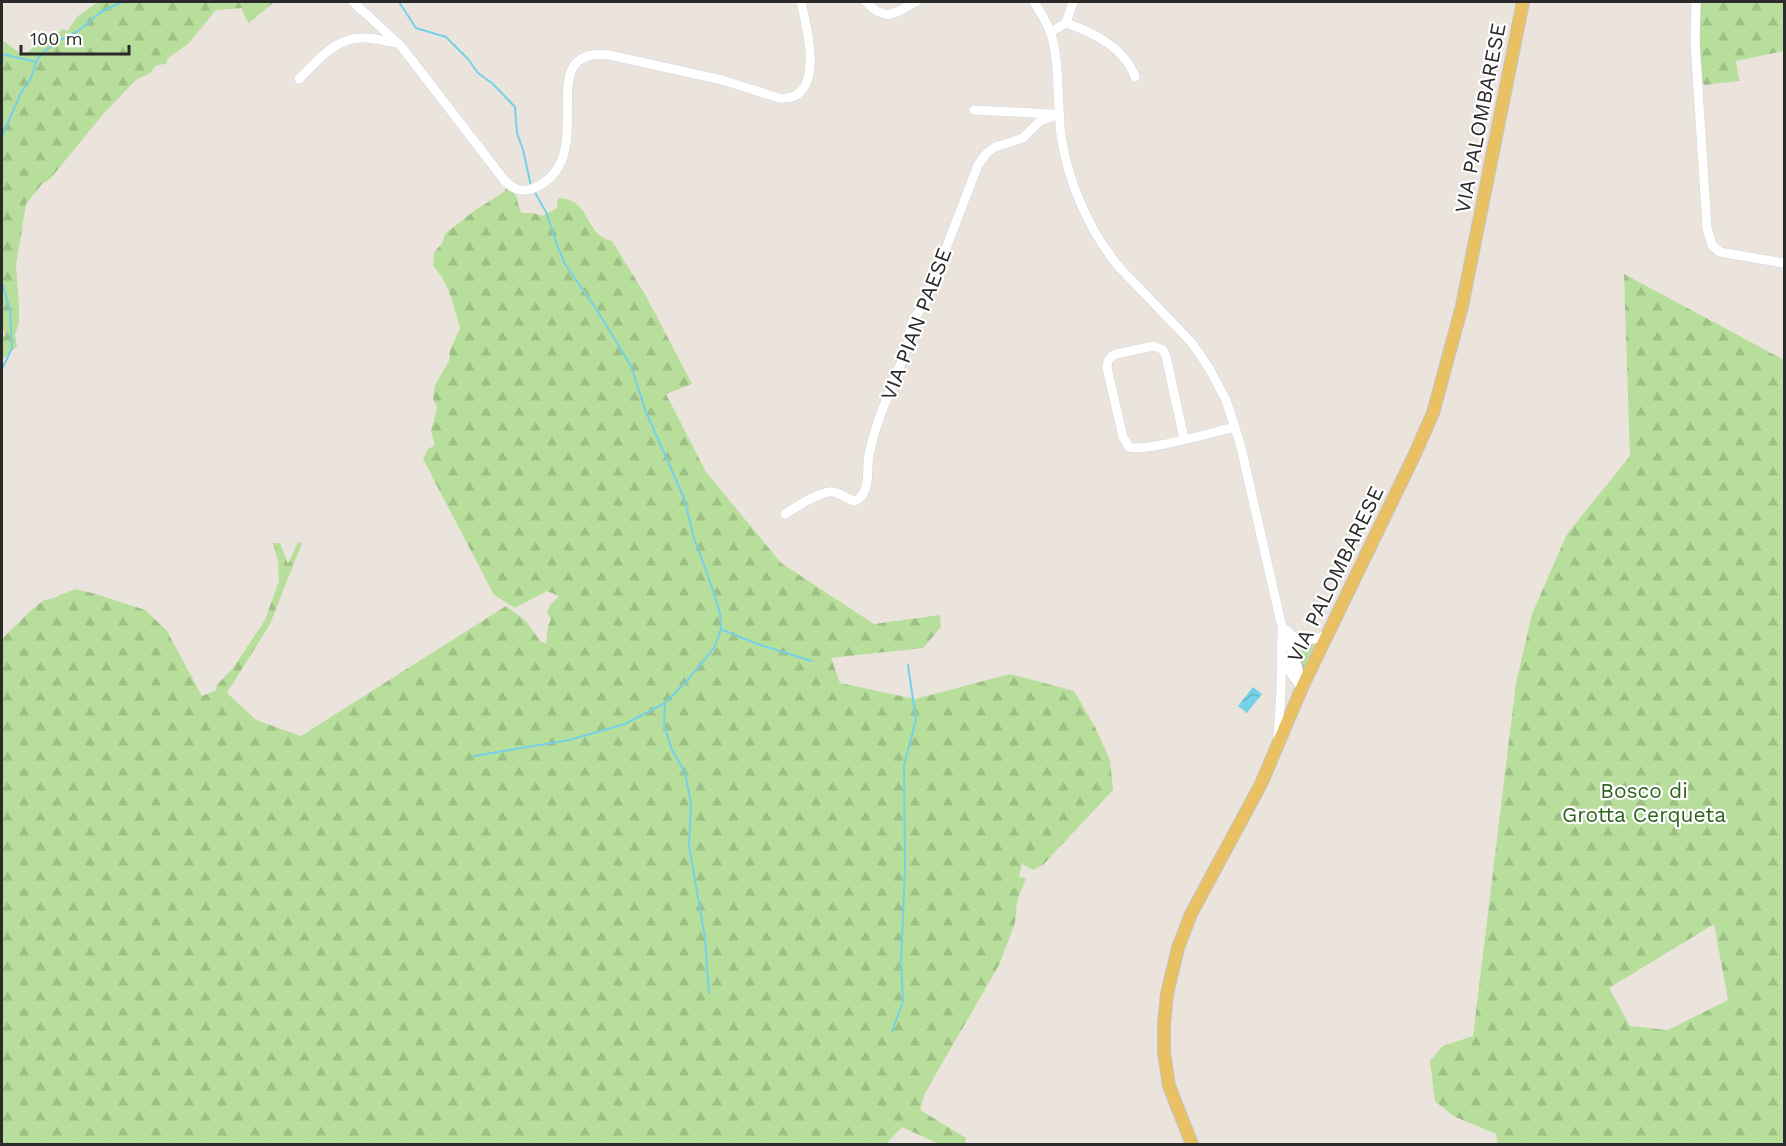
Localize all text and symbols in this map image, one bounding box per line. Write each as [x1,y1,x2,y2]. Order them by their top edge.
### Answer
scale bar [21,18,129,56]
street label: VIA PALOMBARESE [1449,21,1511,215]
text: 100 m [30,28,83,49]
street label: VIA PIAN PAESE [875,244,957,404]
street label: VIA PALOMBARESE [1281,482,1389,666]
park label: Bosco di Grotta Cerqueta [1562,778,1726,827]

